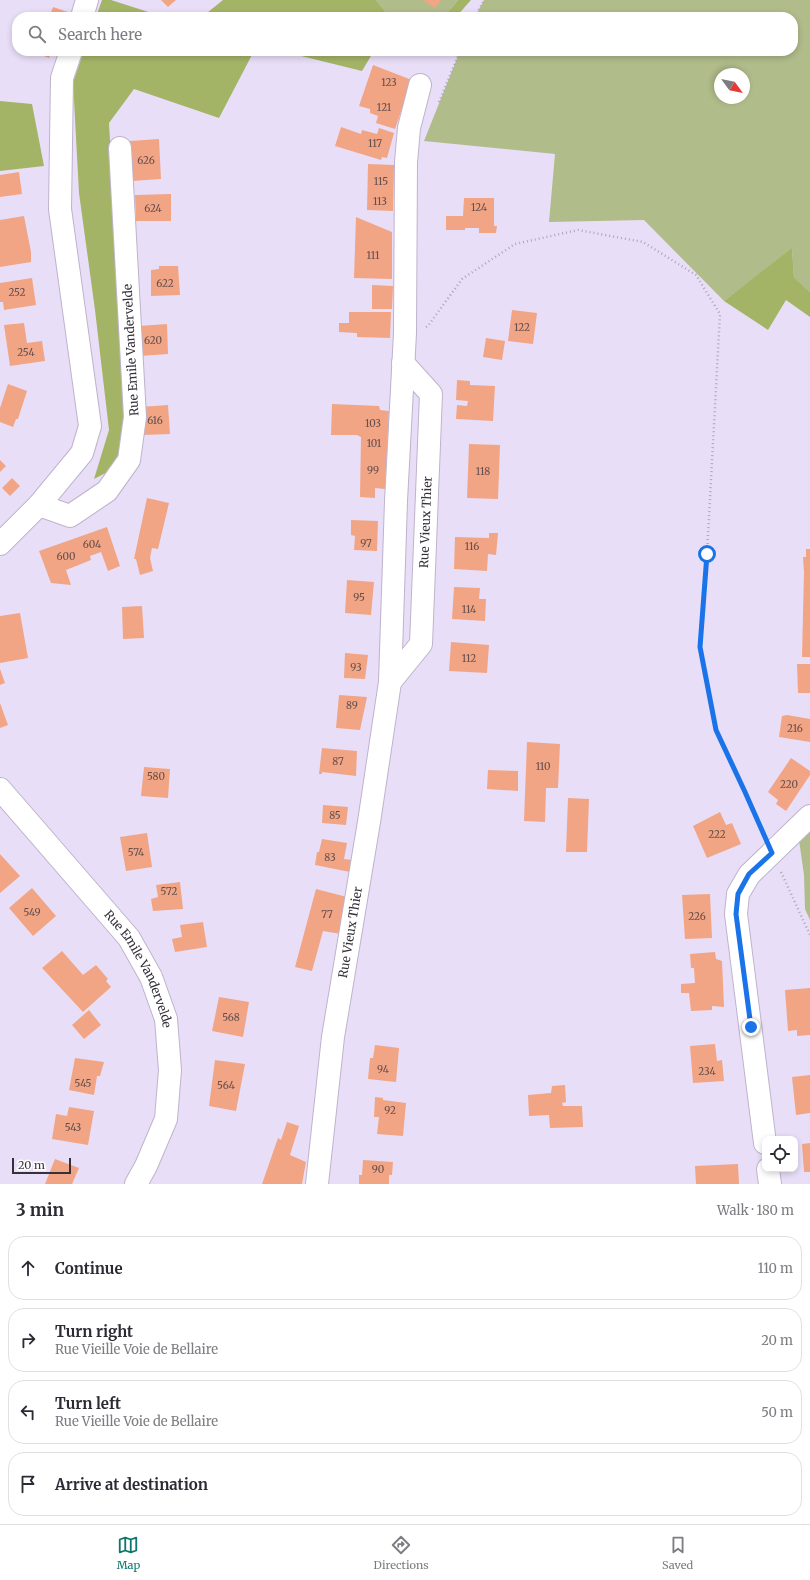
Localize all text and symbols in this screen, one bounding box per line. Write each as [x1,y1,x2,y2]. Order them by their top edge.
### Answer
search box [12,12,798,56]
icon: search [26,23,48,45]
text: Search here [58,25,142,44]
north arrow [714,68,750,104]
house number: 123 [381,76,397,89]
house number: 121 [377,101,392,114]
house number: 117 [368,137,382,150]
house number: 626 [137,154,155,167]
house number: 115 [374,175,388,188]
house number: 113 [373,195,387,208]
house number: 124 [471,201,487,214]
house number: 624 [144,202,162,215]
house number: 111 [367,249,380,262]
house number: 622 [156,277,174,290]
street label: Rue Emile Vandervelde [120,284,141,416]
house number: 252 [9,286,26,299]
house number: 122 [514,321,530,334]
house number: 620 [144,334,162,347]
house number: 254 [17,346,35,359]
house number: 616 [147,414,163,427]
house number: 103 [365,417,381,430]
house number: 101 [367,437,382,450]
house number: 99 [367,464,379,477]
house number: 118 [476,465,490,478]
street label: Rue Vieux Thier [416,475,435,568]
house number: 97 [360,537,372,550]
house number: 604 [83,538,101,551]
house number: 116 [465,540,479,553]
route start [698,545,716,563]
house number: 600 [57,550,76,563]
house number: 95 [353,591,365,604]
house number: 114 [462,603,476,616]
house number: 112 [462,652,476,665]
house number: 93 [350,661,362,674]
house number: 89 [346,699,358,712]
house number: 216 [787,722,803,735]
house number: 87 [332,755,344,768]
house number: 110 [536,760,550,773]
house number: 580 [147,770,165,783]
house number: 220 [780,778,798,791]
house number: 85 [329,809,341,822]
house number: 222 [708,828,726,841]
house number: 574 [128,846,144,859]
house number: 83 [324,851,336,864]
house number: 572 [161,885,178,898]
street label: Rue Vieux Thier [335,885,365,979]
house number: 549 [23,906,41,919]
street label: Rue Emile Vandervelde [101,907,175,1028]
house number: 77 [321,908,333,921]
house number: 226 [688,910,706,923]
house number: 568 [222,1011,240,1024]
route end [742,1018,760,1036]
house number: 94 [377,1063,389,1076]
house number: 234 [698,1065,716,1078]
house number: 545 [75,1077,92,1090]
house number: 564 [217,1079,235,1092]
house number: 92 [384,1104,396,1117]
house number: 543 [65,1121,82,1134]
map controls [762,1136,798,1172]
button: locate [762,1136,798,1172]
scale bar [12,1156,71,1175]
text: 20 m [18,1158,45,1172]
house number: 90 [372,1163,384,1176]
text: 3 min [16,1199,64,1221]
text: Walk · 180 m [717,1202,794,1219]
icon: ahead [17,1257,39,1279]
text: Continue [55,1259,123,1278]
text: 110 m [758,1260,793,1277]
text: Turn right [55,1322,133,1341]
icon: right [17,1329,39,1351]
text: 20 m [761,1332,793,1349]
text: Rue Vieille Voie de Bellaire [55,1341,218,1358]
text: Turn left [55,1394,121,1413]
icon: left [17,1401,39,1423]
text: 50 m [761,1404,793,1421]
text: Rue Vieille Voie de Bellaire [55,1413,218,1430]
icon: arrive [17,1473,39,1495]
text: Arrive at destination [55,1475,208,1494]
tab: Map [117,1534,140,1572]
tab: Directions [374,1534,429,1572]
tab: Saved [662,1534,693,1572]

